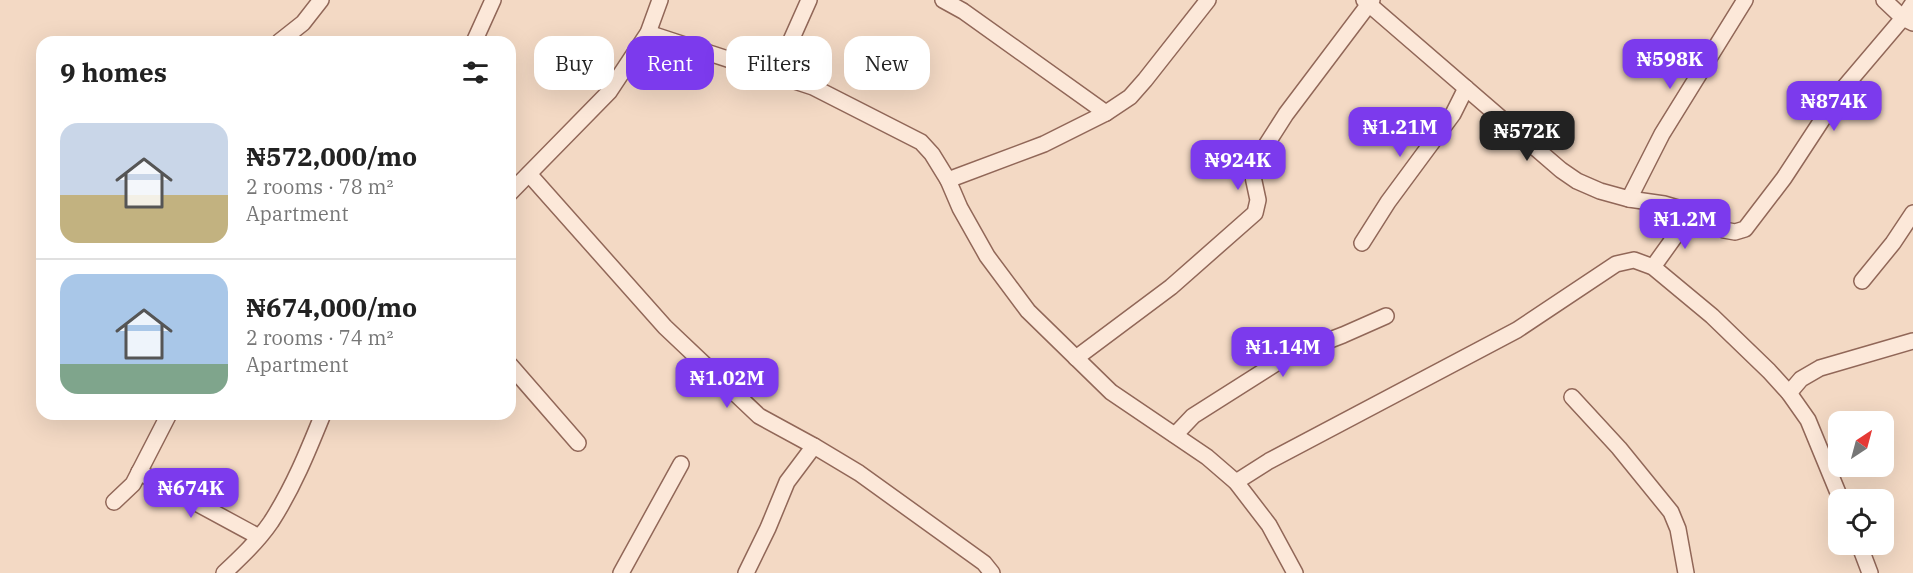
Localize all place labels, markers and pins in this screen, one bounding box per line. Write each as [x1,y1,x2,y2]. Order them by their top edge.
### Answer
pin: ₦598K [1628,39,1712,90]
pin: ₦874K [1792,81,1876,132]
pin: ₦1.21M [1351,107,1449,158]
pin: ₦572K [1485,111,1569,162]
pin: ₦924K [1196,140,1280,191]
pin: ₦1.2M [1643,199,1727,250]
pin: ₦1.14M [1234,327,1332,378]
pin: ₦1.02M [678,358,776,409]
pin: ₦674K [149,468,233,519]

